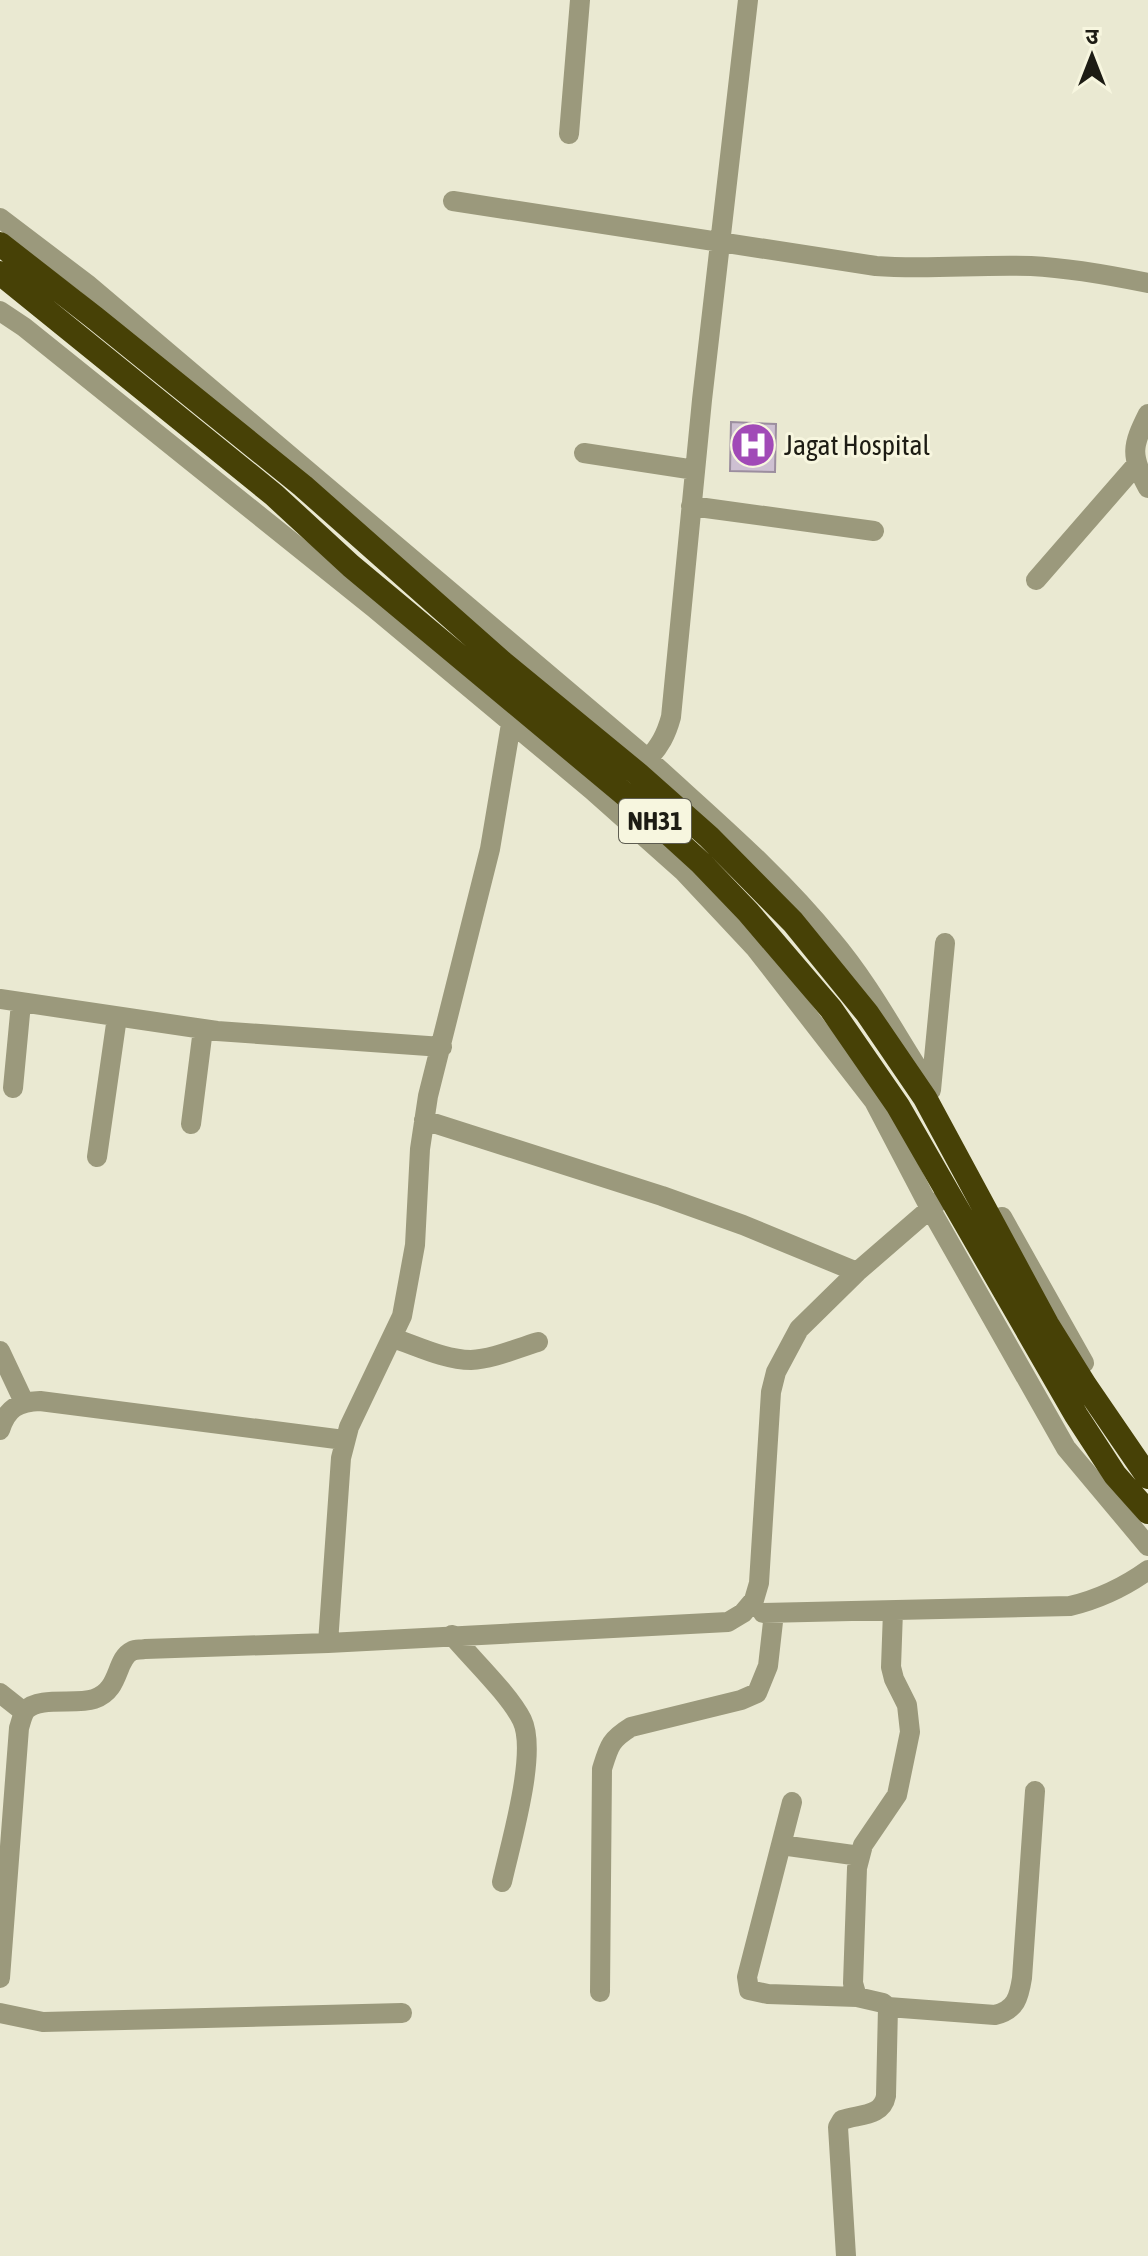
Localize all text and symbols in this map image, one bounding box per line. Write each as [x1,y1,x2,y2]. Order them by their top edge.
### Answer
north arrow [1052,16,1132,96]
text: उ [1086,23,1100,49]
hospital icon: Jagat Hospital [729,421,777,469]
place label: Jagat Hospital [784,429,930,461]
road number: NH31 [619,799,691,843]

